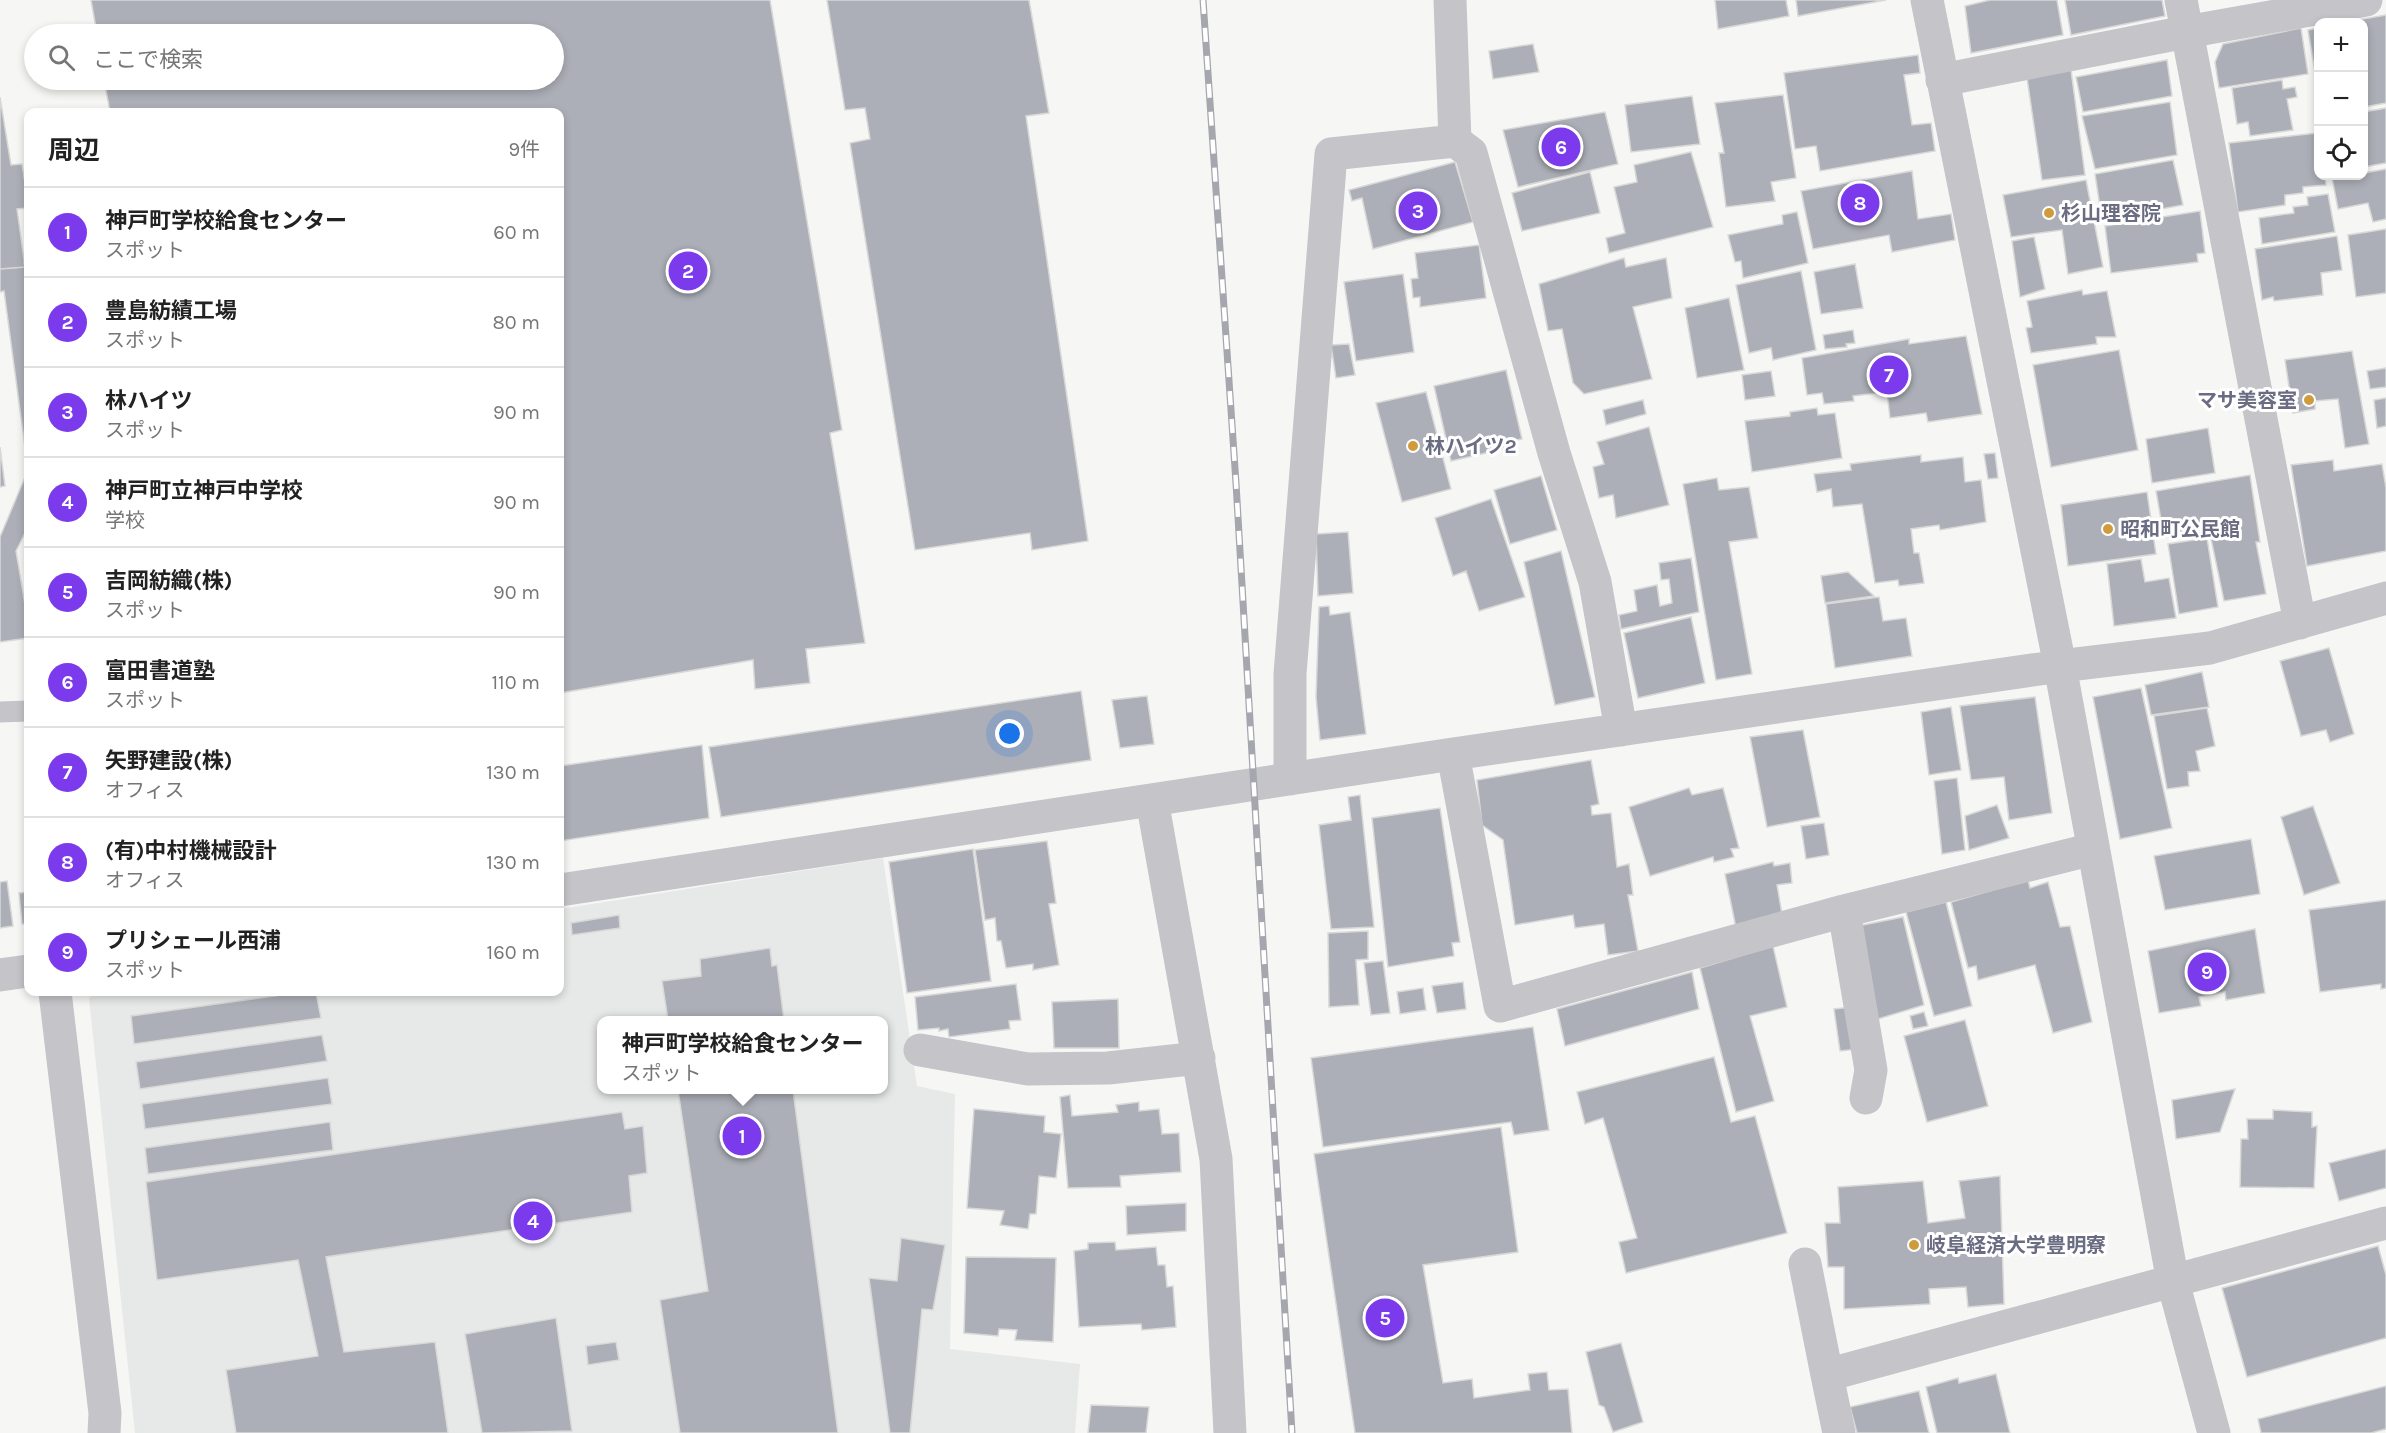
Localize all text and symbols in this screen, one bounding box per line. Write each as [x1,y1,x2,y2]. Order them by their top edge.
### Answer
map controls [2314,18,2368,180]
button: + [2314,18,2368,72]
search box [24,24,564,90]
icon: search [45,41,78,74]
text: ここで検索 [93,47,203,73]
button: − [2314,72,2368,126]
pin: 6 [1542,124,1580,170]
button: locate [2314,126,2368,180]
text: 周辺 [48,135,100,166]
text: 9件 [508,138,540,161]
pin: 8 [1840,180,1880,226]
pin: 3 [1398,188,1438,234]
place label: 杉山理容院 [2061,202,2161,225]
marker: 杉山理容院 [2042,206,2056,220]
text: 神戸町学校給食センター [105,208,347,234]
text: 1 [64,221,71,244]
text: 60 m [493,221,540,244]
text: スポット [105,239,185,262]
pin: 2 [668,248,708,294]
text: 豊島紡績工場 [105,298,237,324]
text: 2 [61,311,74,334]
text: 80 m [492,311,540,334]
text: スポット [105,329,185,352]
pin: 7 [1870,352,1908,398]
text: 林ハイツ [105,388,193,414]
place label: マサ美容室 [2197,389,2297,412]
marker: マサ美容室 [2302,393,2316,407]
text: 3 [61,401,74,424]
text: 90 m [493,401,540,424]
text: スポット [105,419,185,442]
place label: 林ハイツ2 [1425,435,1517,458]
marker: 林ハイツ2 [1406,439,1420,453]
text: 神戸町立神戸中学校 [105,478,303,504]
text: 4 [62,491,73,514]
text: 90 m [493,491,540,514]
text: 学校 [105,509,145,532]
place label: 昭和町公民館 [2120,518,2240,541]
marker: 昭和町公民館 [2101,522,2115,536]
text: 吉岡紡織(株) [105,568,233,594]
text: 5 [62,581,73,604]
text: 90 m [493,581,540,604]
text: スポット [105,599,185,622]
text: 富田書道塾 [105,658,215,684]
text: 6 [61,671,74,694]
text: 110 m [491,671,540,694]
text: スポット [105,689,185,712]
your location [995,719,1024,748]
text: 矢野建設(株) [105,748,233,774]
text: 7 [63,761,72,784]
text: 130 m [486,761,540,784]
text: オフィス [105,779,185,802]
text: (有)中村機械設計 [105,838,277,864]
text: 8 [61,851,74,874]
text: 130 m [486,851,540,874]
text: オフィス [105,869,185,892]
text: プリシェール西浦 [105,928,281,954]
text: 9 [61,941,74,964]
text: 160 m [487,941,540,964]
pin: 9 [2188,950,2226,994]
text: スポット [105,959,185,982]
popup [597,1016,888,1094]
text: 神戸町学校給食センター [621,1031,864,1057]
text: スポット [621,1062,701,1085]
pin: 1 [722,1114,762,1158]
pin: 4 [514,1198,552,1244]
place label: 岐阜経済大学豊明寮 [1926,1234,2106,1257]
marker: 岐阜経済大学豊明寮 [1907,1238,1921,1252]
pin: 5 [1366,1296,1404,1340]

